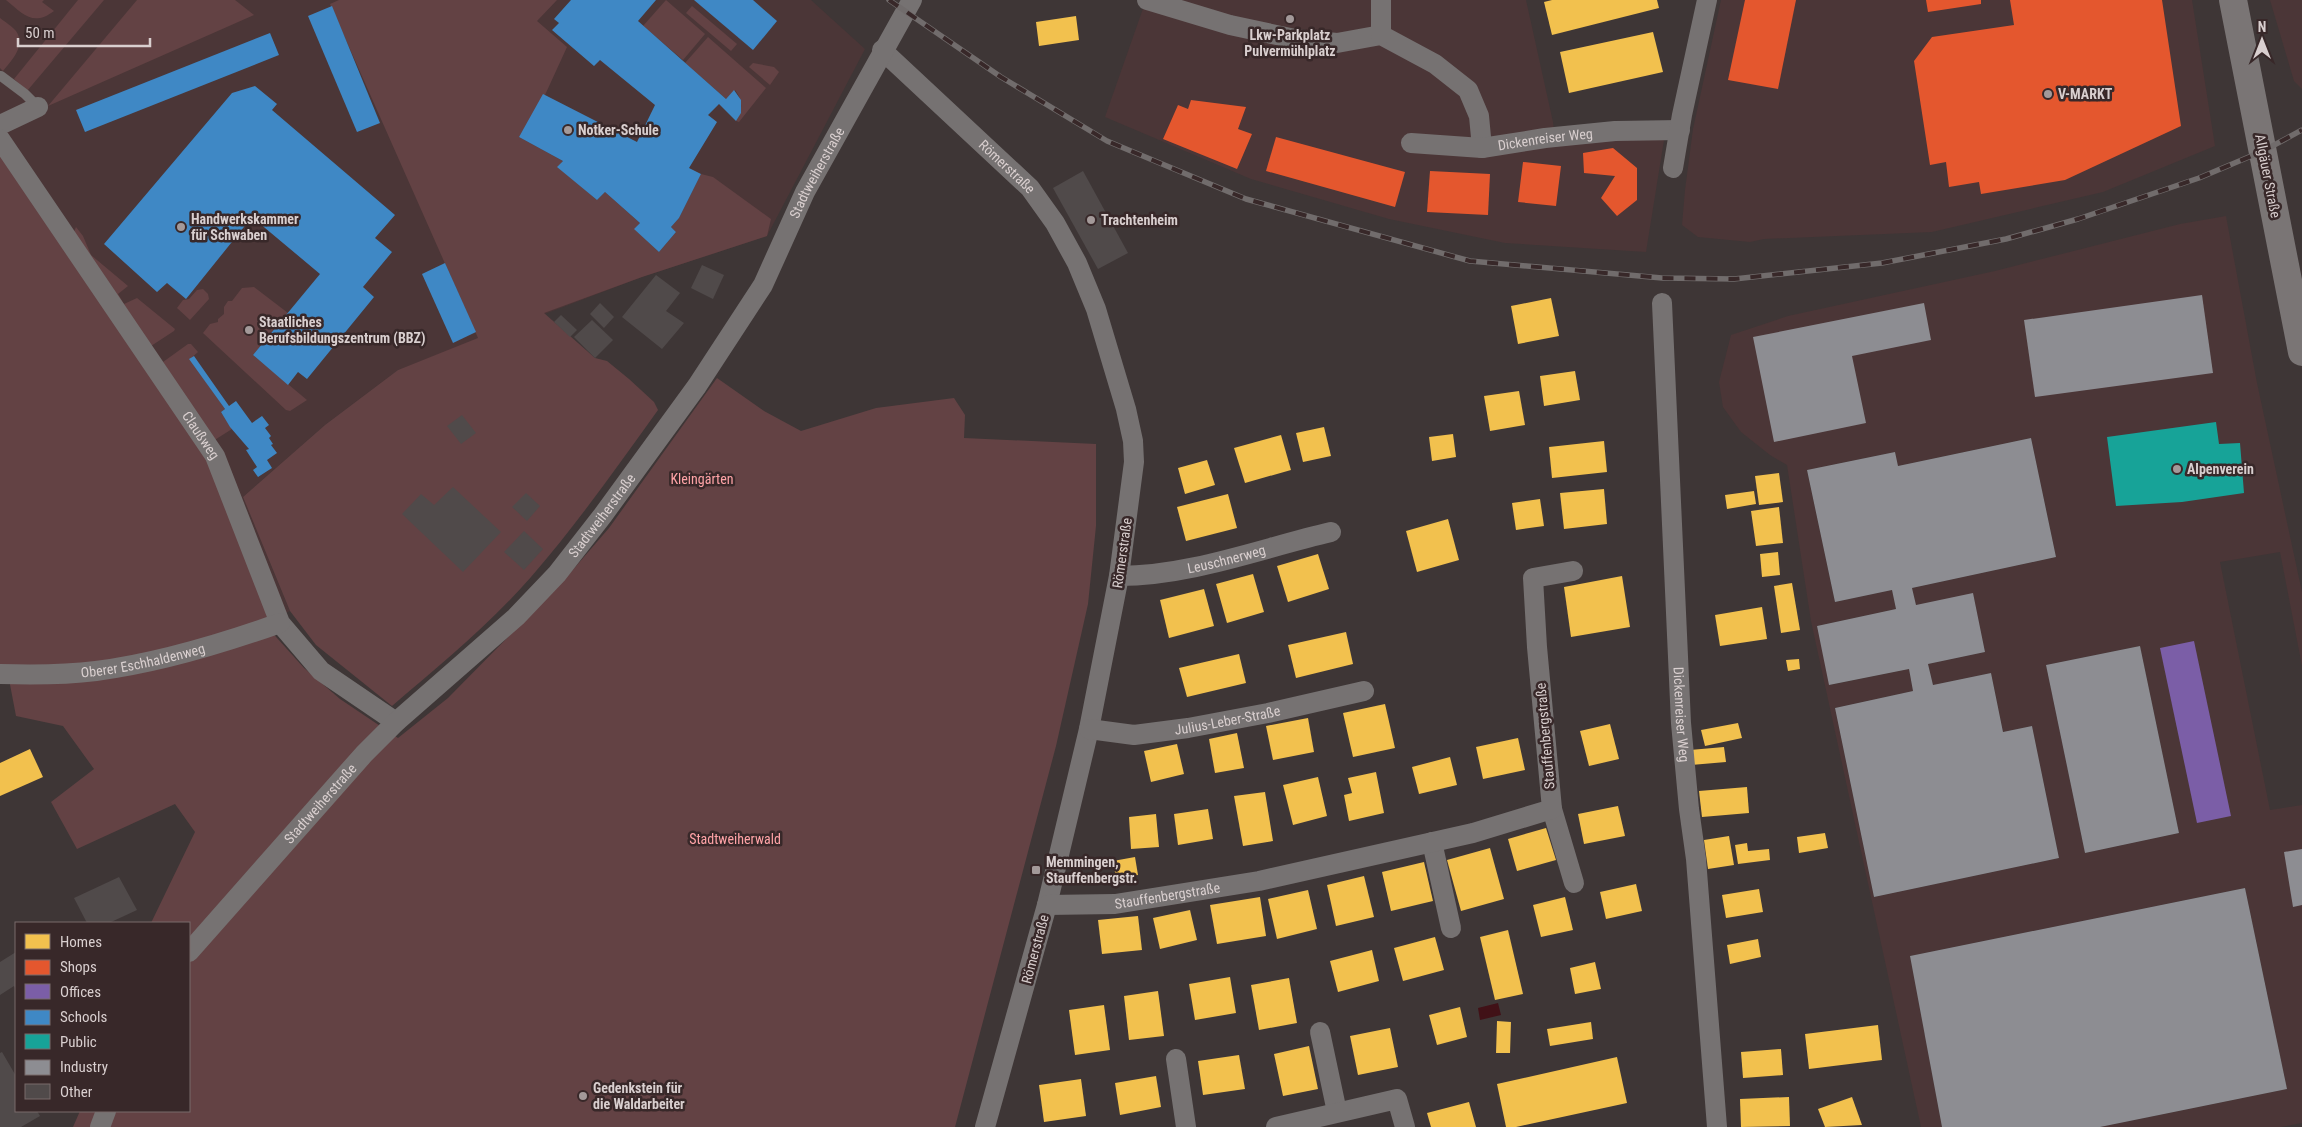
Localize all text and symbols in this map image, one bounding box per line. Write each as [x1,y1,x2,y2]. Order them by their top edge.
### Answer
marker: Lkw-Parkplatz Pulvermühlplatz [1284,13,1296,25]
scale bar [18,15,150,47]
north arrow [2237,15,2287,65]
text: N [2258,19,2266,35]
text: 50 m [25,24,55,42]
place label: Lkw-Parkplatz Pulvermühlplatz [1244,27,1336,59]
place label: V-MARKT [2058,86,2113,102]
marker: V-MARKT [2042,88,2054,100]
place label: Notker-Schule [578,122,659,138]
marker: Notker-Schule [562,124,574,136]
street label: Stadtweiherstraße [786,124,848,221]
street label: Dickenreiser Weg [1497,125,1593,153]
street label: Allgäuer Straße [2252,133,2284,220]
street label: Römerstraße [976,137,1039,196]
place label: Handwerkskammer für Schwaben [191,211,299,243]
place label: Trachtenheim [1101,212,1178,228]
marker: Trachtenheim [1085,214,1097,226]
marker: Handwerkskammer für Schwaben [175,221,187,233]
place label: Staatliches Berufsbildungszentrum (BBZ) [259,314,426,347]
marker: Staatliches Berufsbildungszentrum (BBZ) [243,324,255,336]
street label: Claußweg [179,408,223,462]
place label: Alpenverein [2187,461,2254,477]
marker: Alpenverein [2171,463,2183,475]
street label: Stadtweiherstraße [565,470,639,561]
park label: Kleingärten [670,471,734,487]
street label: Römerstraße [1109,516,1135,589]
street label: Leuschnerweg [1186,542,1267,577]
street label: Oberer Eschhaldenweg [80,640,207,681]
street label: Dickenreiser Weg [1670,667,1693,763]
street label: Stauffenbergstraße [1532,682,1558,790]
street label: Julius-Leber-Straße [1174,702,1282,738]
street label: Stadtweiherstraße [281,760,360,847]
park label: Stadtweiherwald [689,831,781,847]
place label: Memmingen, Stauffenbergstr. [1046,854,1137,886]
marker: Memmingen, Stauffenbergstr. [1030,864,1042,876]
street label: Stauffenbergstraße [1113,879,1222,912]
street label: Römerstraße [1018,912,1052,985]
legend [15,922,190,1112]
text: Homes [60,933,102,951]
text: Shops [60,958,97,976]
text: Offices [60,983,101,1001]
text: Schools [60,1008,107,1026]
text: Public [60,1033,97,1051]
text: Industry [60,1058,108,1076]
place label: Gedenkstein für die Waldarbeiter [593,1080,685,1112]
text: Other [60,1083,93,1101]
marker: Gedenkstein für die Waldarbeiter [577,1090,589,1102]

